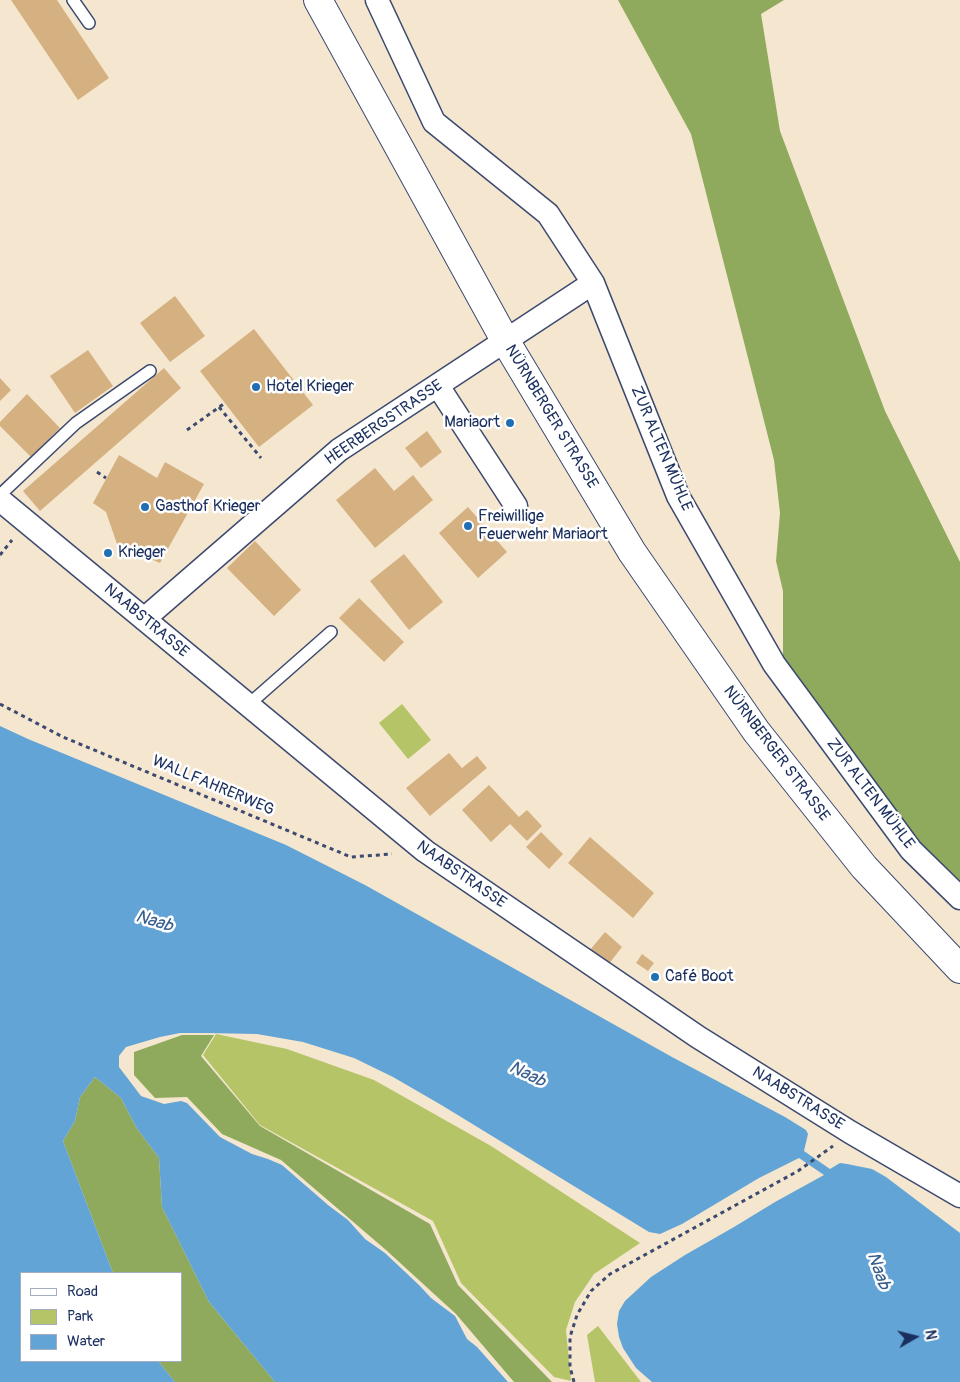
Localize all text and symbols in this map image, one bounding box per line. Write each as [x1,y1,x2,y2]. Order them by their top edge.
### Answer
street label: NÜRNBERGER STRASSE [500,341,602,493]
street label: HEERBERGSTRASSE [321,376,447,470]
place label: Hotel Krieger [266,377,354,397]
marker: Hotel Krieger [250,381,262,393]
street label: ZUR ALTEN MÜHLE [626,384,696,514]
place label: Mariaort [444,413,500,433]
marker: Mariaort [504,417,516,429]
place label: Gasthof Krieger [155,497,260,517]
marker: Gasthof Krieger [139,501,151,513]
place label: Freiwillige Feuerwehr Mariaort [478,507,608,545]
marker: Freiwillige Feuerwehr Mariaort [462,520,474,532]
place label: Krieger [118,543,166,563]
marker: Krieger [102,547,114,559]
street label: NAABSTRASSE [100,580,192,662]
street label: NÜRNBERGER STRASSE [719,682,833,826]
street label: ZUR ALTEN MÜHLE [822,735,918,853]
street label: WALLFAHRERWEG [149,752,277,820]
street label: NAABSTRASSE [412,837,510,913]
water label: Naab [133,906,175,938]
place label: Café Boot [665,967,733,987]
marker: Café Boot [649,971,661,983]
water label: Naab [505,1057,549,1093]
street label: NAABSTRASSE [748,1063,848,1135]
water label: Naab [862,1250,894,1292]
legend [20,1272,182,1362]
text: Road [67,1282,98,1301]
text: Park [67,1307,93,1326]
north arrow [890,1312,940,1362]
text: N [921,1329,939,1341]
text: Water [67,1332,105,1351]

